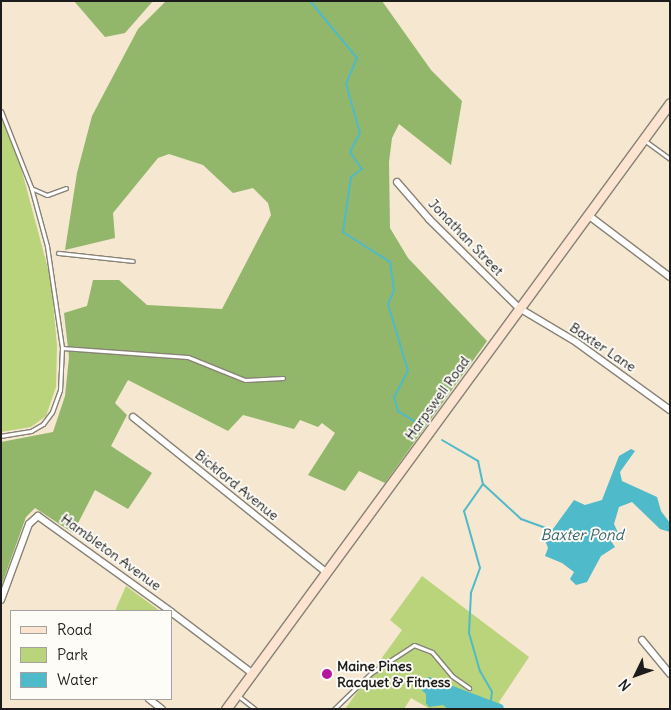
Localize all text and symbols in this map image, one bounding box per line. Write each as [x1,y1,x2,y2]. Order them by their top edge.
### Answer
street label: Jonathan Street [425,195,507,279]
street label: Baxter Lane [567,319,639,375]
street label: Harpswell Road [401,353,473,443]
street label: Bickford Avenue [192,446,282,524]
street label: Hambleton Avenue [58,510,164,594]
water label: Baxter Pond [540,526,624,544]
legend [10,610,172,700]
text: Road [57,620,92,639]
text: Park [57,645,88,664]
north arrow [611,650,661,700]
place label: Maine Pines Racquet & Fitness [337,658,450,690]
marker: Maine Pines Racquet & Fitness [321,668,333,680]
text: Water [57,670,98,689]
text: N [615,675,635,695]

